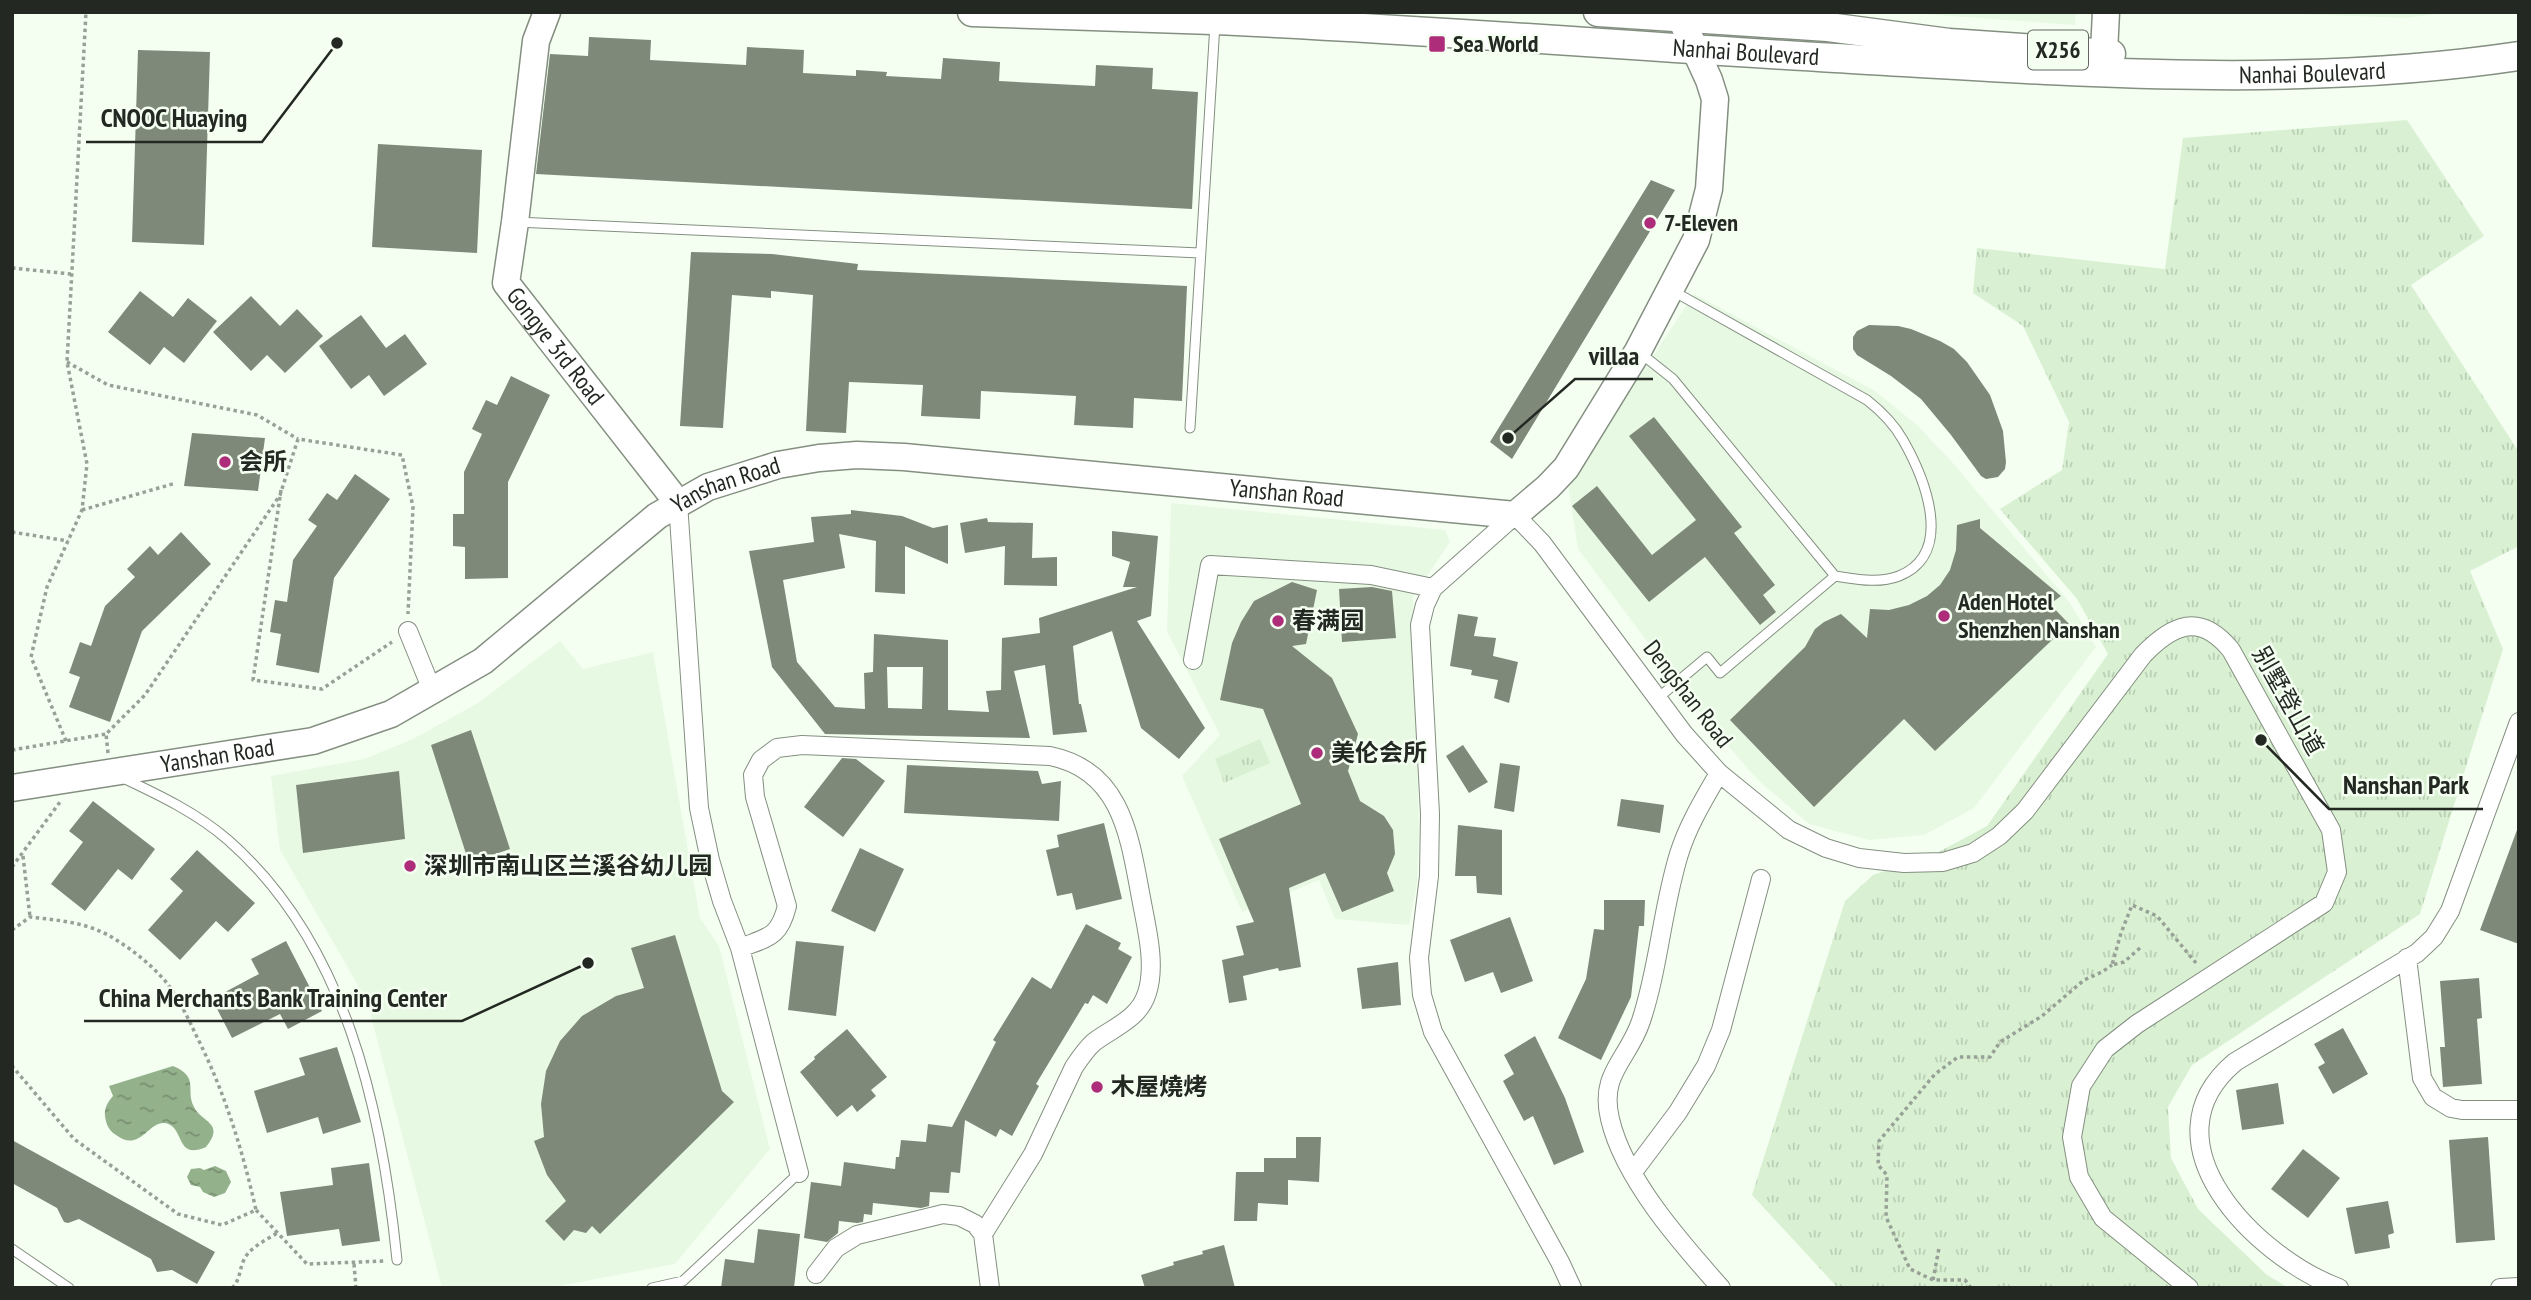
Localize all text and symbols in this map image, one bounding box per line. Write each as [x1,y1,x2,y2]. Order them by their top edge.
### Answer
place label: Sea World [1453,28,1539,59]
road number: X256 [2028,31,2088,70]
street label: Nanhai Boulevard [1672,32,1820,72]
marker: Sea World [1427,34,1447,54]
street label: Nanhai Boulevard [2239,54,2386,90]
callout: CNOOC Huaying [86,95,262,142]
text: CNOOC Huaying [101,101,247,134]
place label: 7-Eleven [1664,207,1738,238]
marker: 7-Eleven [1642,215,1658,231]
street label: Gongye 3rd Road [500,281,611,411]
callout: villaa [1575,332,1653,379]
text: villaa [1588,339,1639,372]
place label: 会所 [239,446,287,477]
street label: Yanshan Road [665,449,784,520]
marker: 会所 [217,454,233,470]
street label: Yanshan Road [1228,472,1345,514]
place label: Aden Hotel Shenzhen Nanshan [1957,586,2120,645]
place label: 春满园 [1292,605,1364,636]
marker: Aden Hotel Shenzhen Nanshan [1936,608,1952,624]
marker: 春满园 [1270,613,1286,629]
street label: Dengshan Road [1637,634,1740,754]
street label: 别墅登山道 [2246,641,2331,761]
street label: Yanshan Road [158,731,276,780]
place label: 美伦会所 [1331,737,1427,768]
marker: 美伦会所 [1309,745,1325,761]
callout: Nanshan Park [2329,762,2483,809]
text: Nanshan Park [2343,768,2469,801]
place label: 深圳市南山区兰溪谷幼儿园 [424,850,712,881]
marker: 深圳市南山区兰溪谷幼儿园 [402,858,418,874]
callout: China Merchants Bank Training Center [84,974,462,1021]
text: China Merchants Bank Training Center [99,981,448,1014]
place label: 木屋燒烤 [1111,1071,1207,1102]
marker: 木屋燒烤 [1089,1079,1105,1095]

